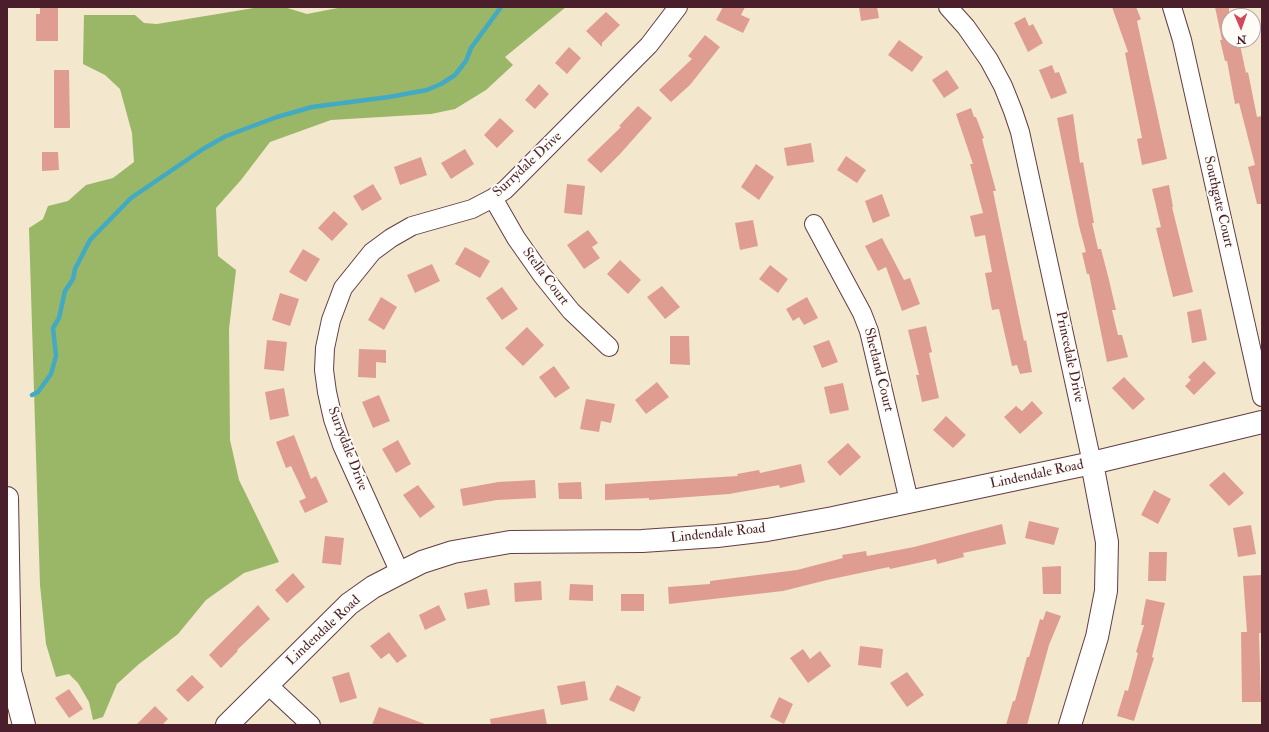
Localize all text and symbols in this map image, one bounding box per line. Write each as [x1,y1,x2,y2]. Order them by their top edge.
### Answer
north arrow [1221,8,1261,48]
text: N [1236,33,1247,46]
street label: Surrydale Drive [490,129,566,201]
street label: Southgate Court [1199,155,1237,249]
street label: Stella Court [518,245,572,309]
street label: Princedale Drive [1051,310,1087,404]
street label: Shetland Court [859,326,897,414]
street label: Surrydale Drive [323,405,371,493]
street label: Lindendale Road [989,457,1085,493]
street label: Lindendale Road [670,521,766,547]
street label: Lindendale Road [283,592,365,670]

